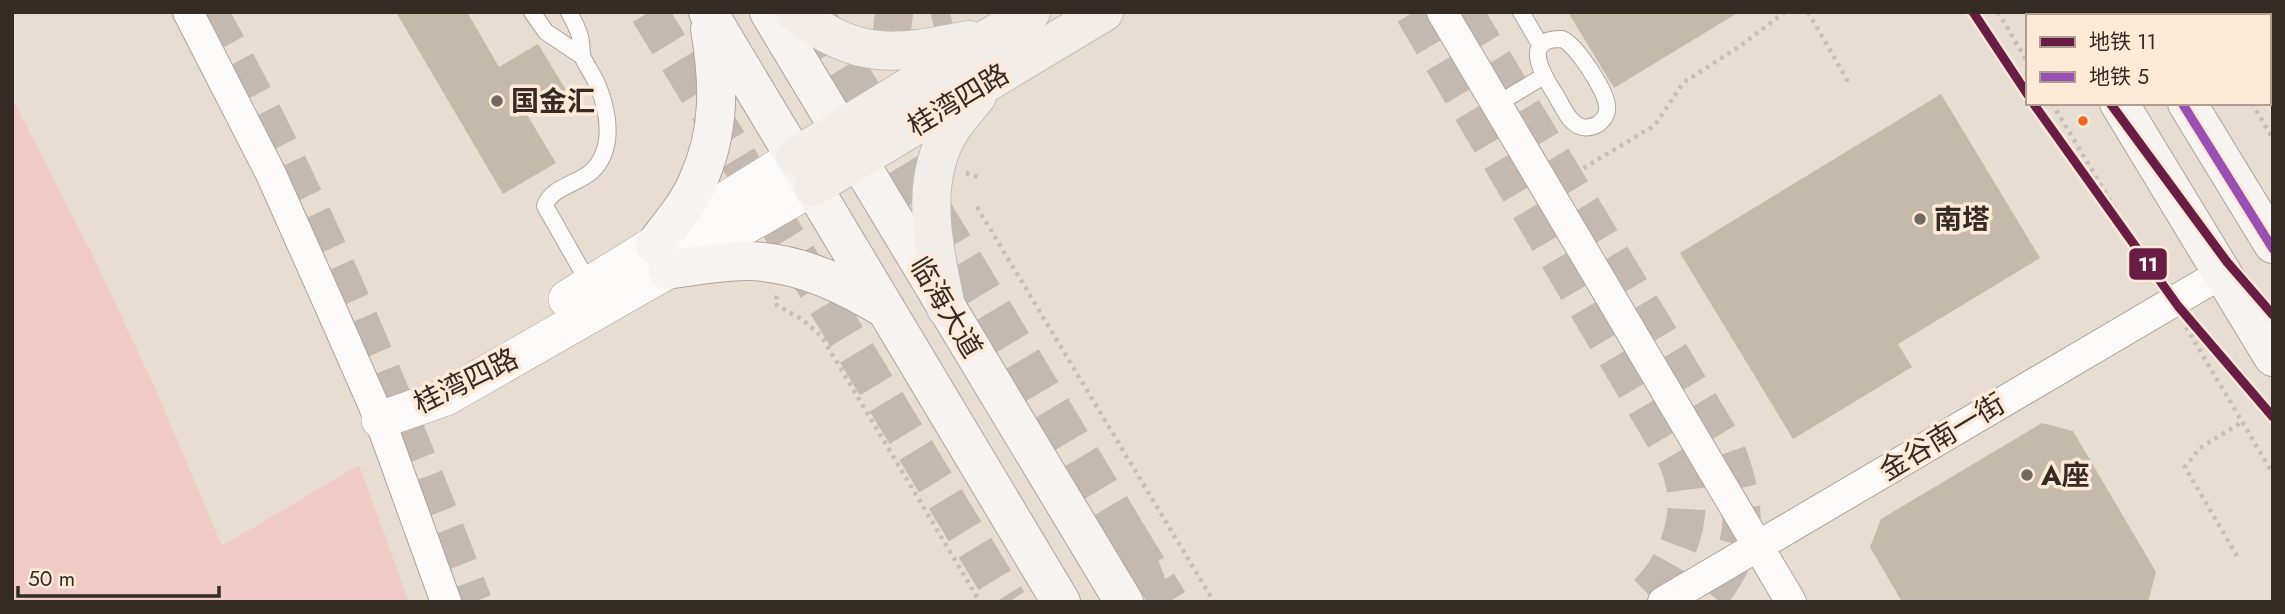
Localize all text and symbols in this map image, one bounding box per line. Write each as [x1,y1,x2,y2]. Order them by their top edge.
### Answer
legend [2026,14,2271,105]
text: 地铁 11 [2089,27,2156,57]
street label: 桂湾四路 [899,54,1017,146]
text: 地铁 5 [2089,62,2149,92]
place label: 国金汇 [511,81,595,122]
marker: 国金汇 [489,93,505,109]
unlabelled marker [2076,114,2090,128]
place label: 南塔 [1934,199,1990,240]
marker: 南塔 [1912,211,1928,227]
line badge: 11 [2128,247,2168,281]
street label: 临海大道 [900,248,992,366]
text: 11 [2138,251,2158,278]
street label: 桂湾四路 [407,338,525,424]
street label: 金谷南一街 [1871,383,2013,491]
place label: A座 [2040,455,2090,496]
marker: A座 [2019,467,2035,483]
scale bar [18,554,219,598]
text: 50 m [28,564,75,594]

